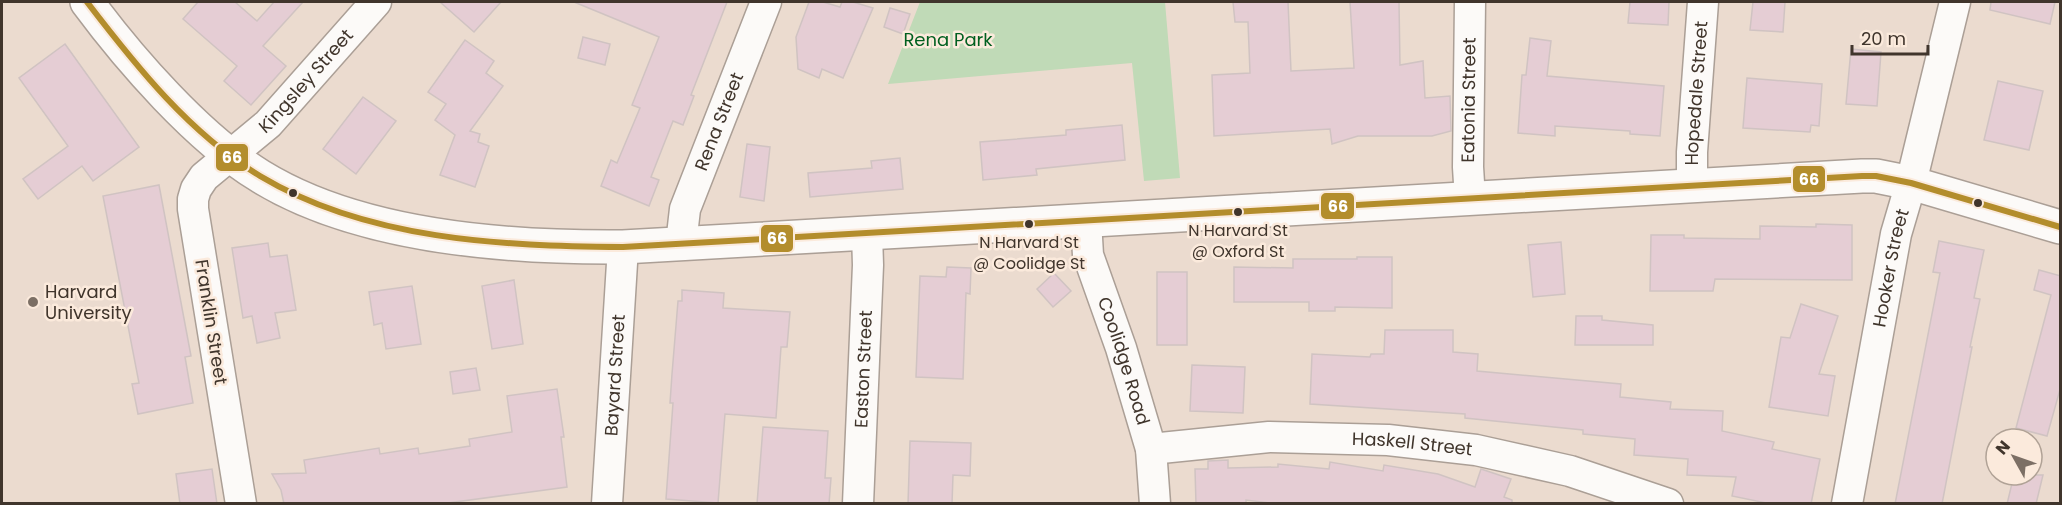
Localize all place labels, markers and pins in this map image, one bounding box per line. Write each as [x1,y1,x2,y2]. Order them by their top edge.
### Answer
unlabelled marker [287,187,299,199]
unlabelled marker [1972,197,1984,209]
marker: N Harvard St @ Oxford St [1232,206,1244,218]
marker: N Harvard St @ Coolidge St [1023,218,1035,230]
place label: N Harvard St @ Oxford St [1188,219,1288,263]
place label: N Harvard St @ Coolidge St [973,231,1085,275]
place label: Harvard University [45,279,132,325]
marker: Harvard University [26,295,40,309]

